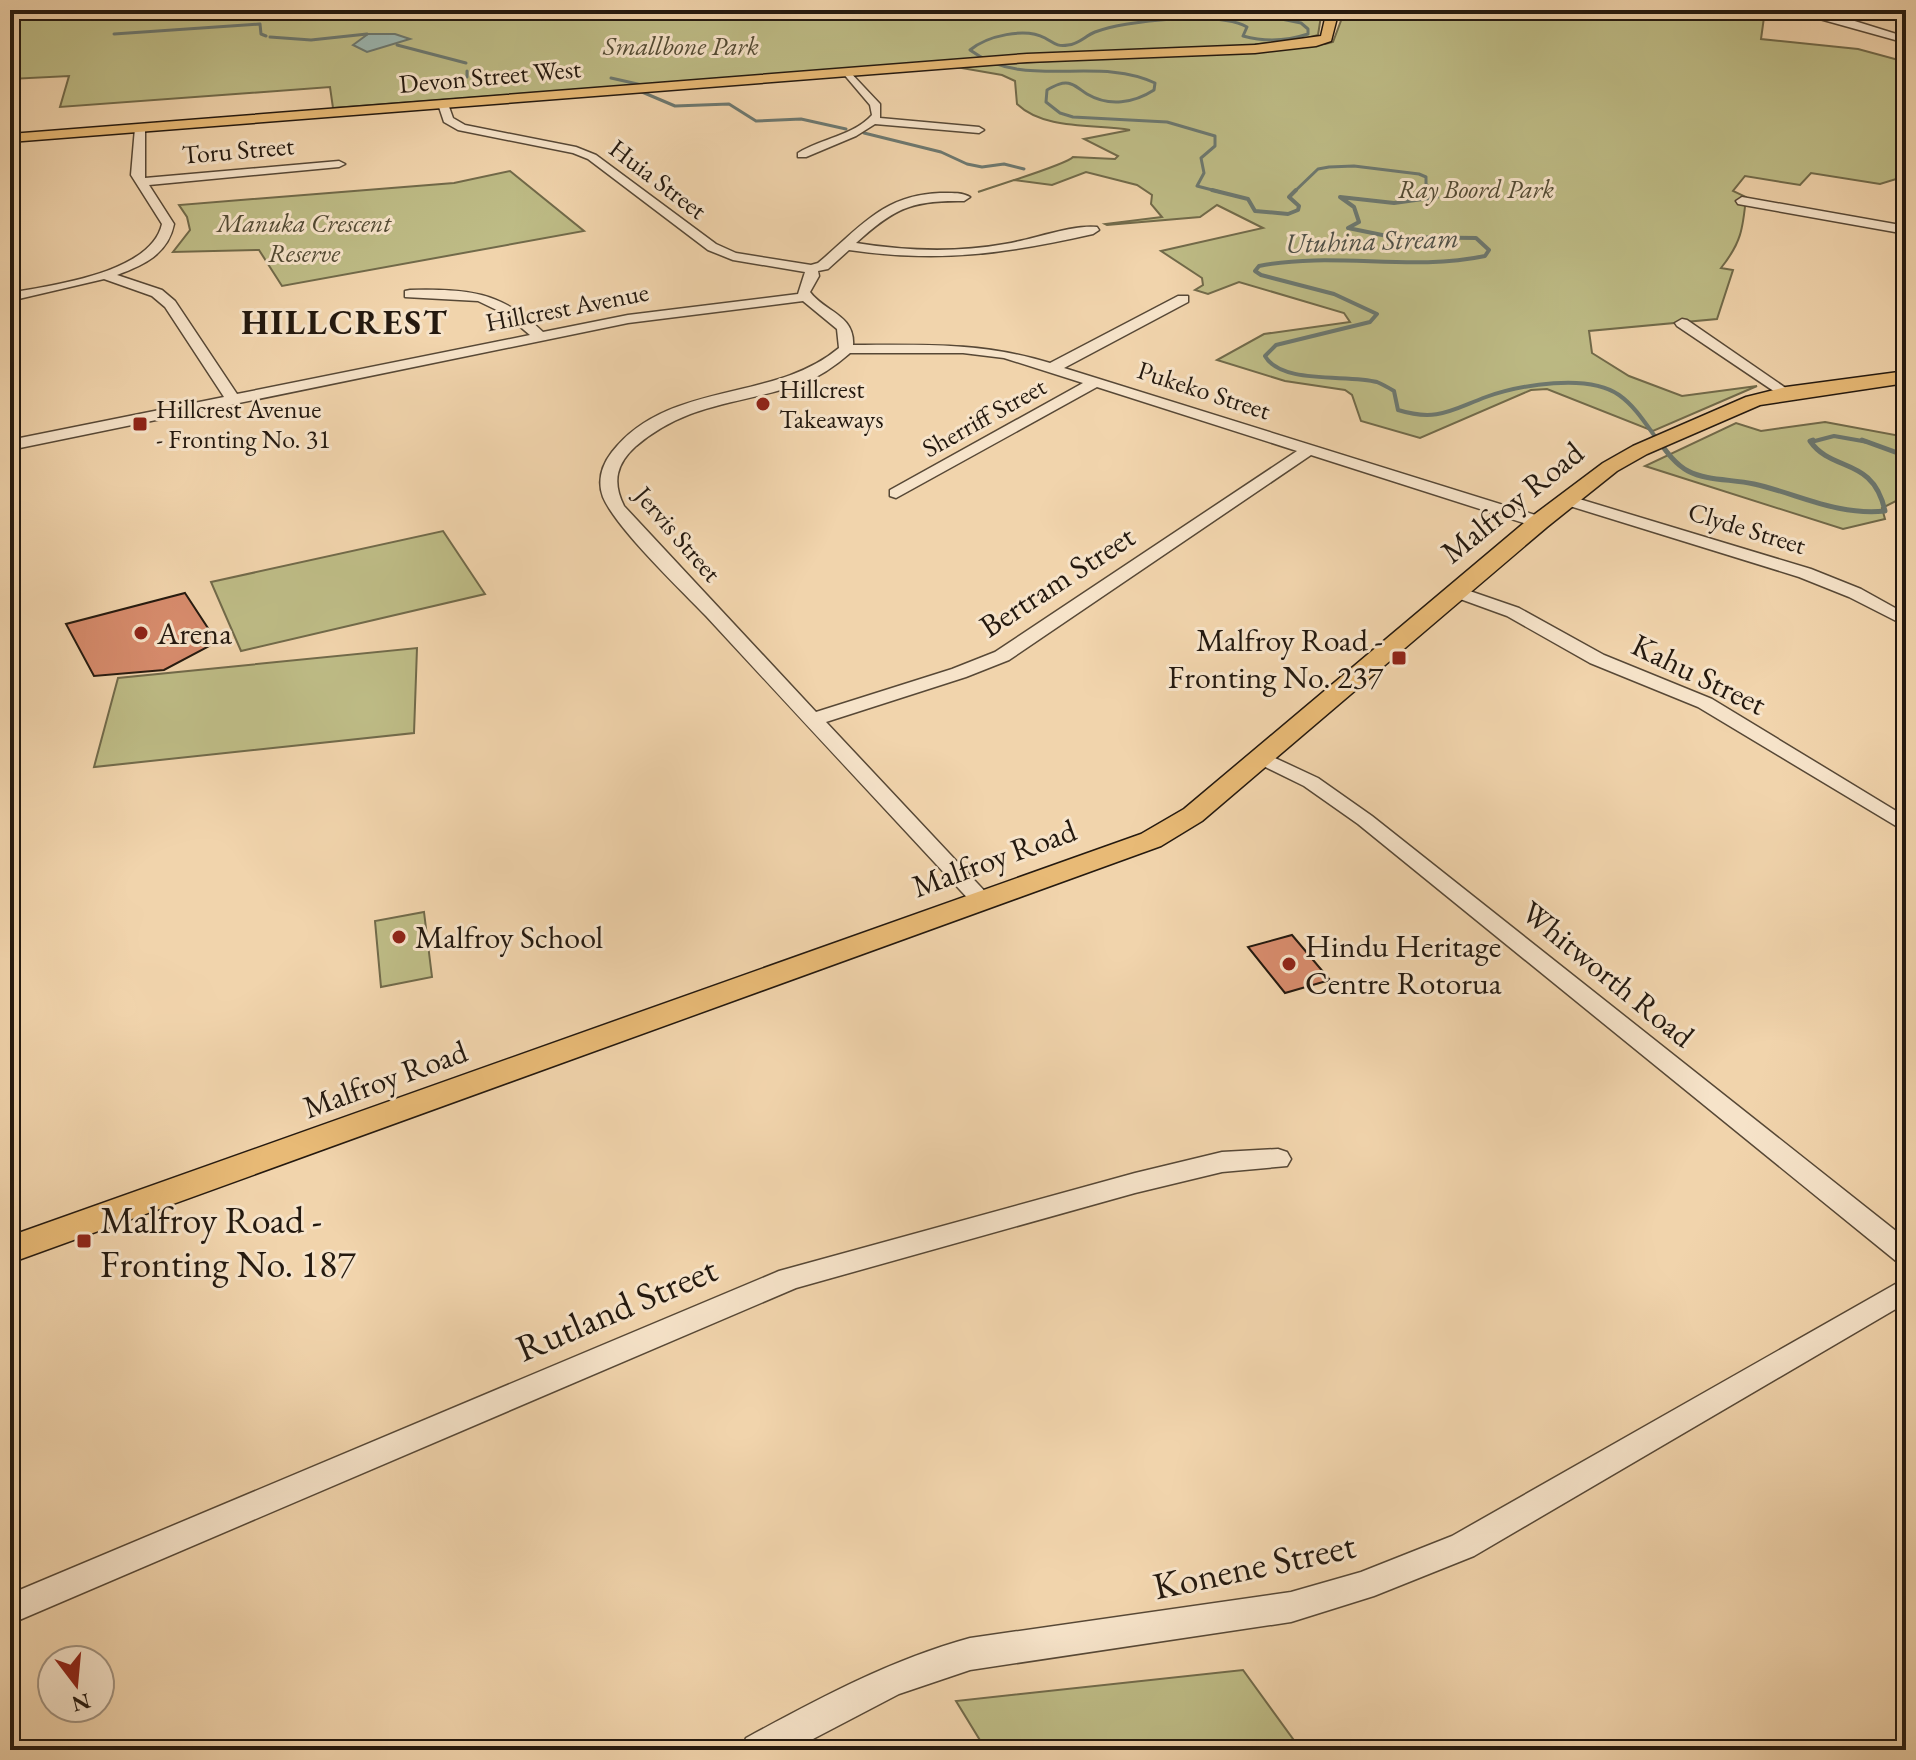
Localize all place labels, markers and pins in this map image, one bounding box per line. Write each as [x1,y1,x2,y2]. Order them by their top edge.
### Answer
place label: Hillcrest Takeaways [779,372,884,436]
place label: Hillcrest Avenue - Fronting No. 31 [156,392,331,456]
marker: Hillcrest Takeaways [754,395,772,413]
marker: Hillcrest Avenue - Fronting No. 31 [131,415,149,433]
place label: Arena [156,612,232,654]
place label: Malfroy Road - Fronting No. 237 [1168,619,1384,698]
marker: Arena [132,624,150,642]
marker: Malfroy Road - Fronting No. 237 [1390,649,1408,667]
place label: Malfroy School [415,916,604,958]
place label: Hindu Heritage Centre Rotorua [1305,925,1502,1004]
marker: Malfroy School [390,928,408,946]
marker: Hindu Heritage Centre Rotorua [1280,955,1298,973]
place label: Malfroy Road - Fronting No. 187 [100,1195,356,1288]
marker: Malfroy Road - Fronting No. 187 [75,1232,93,1250]

